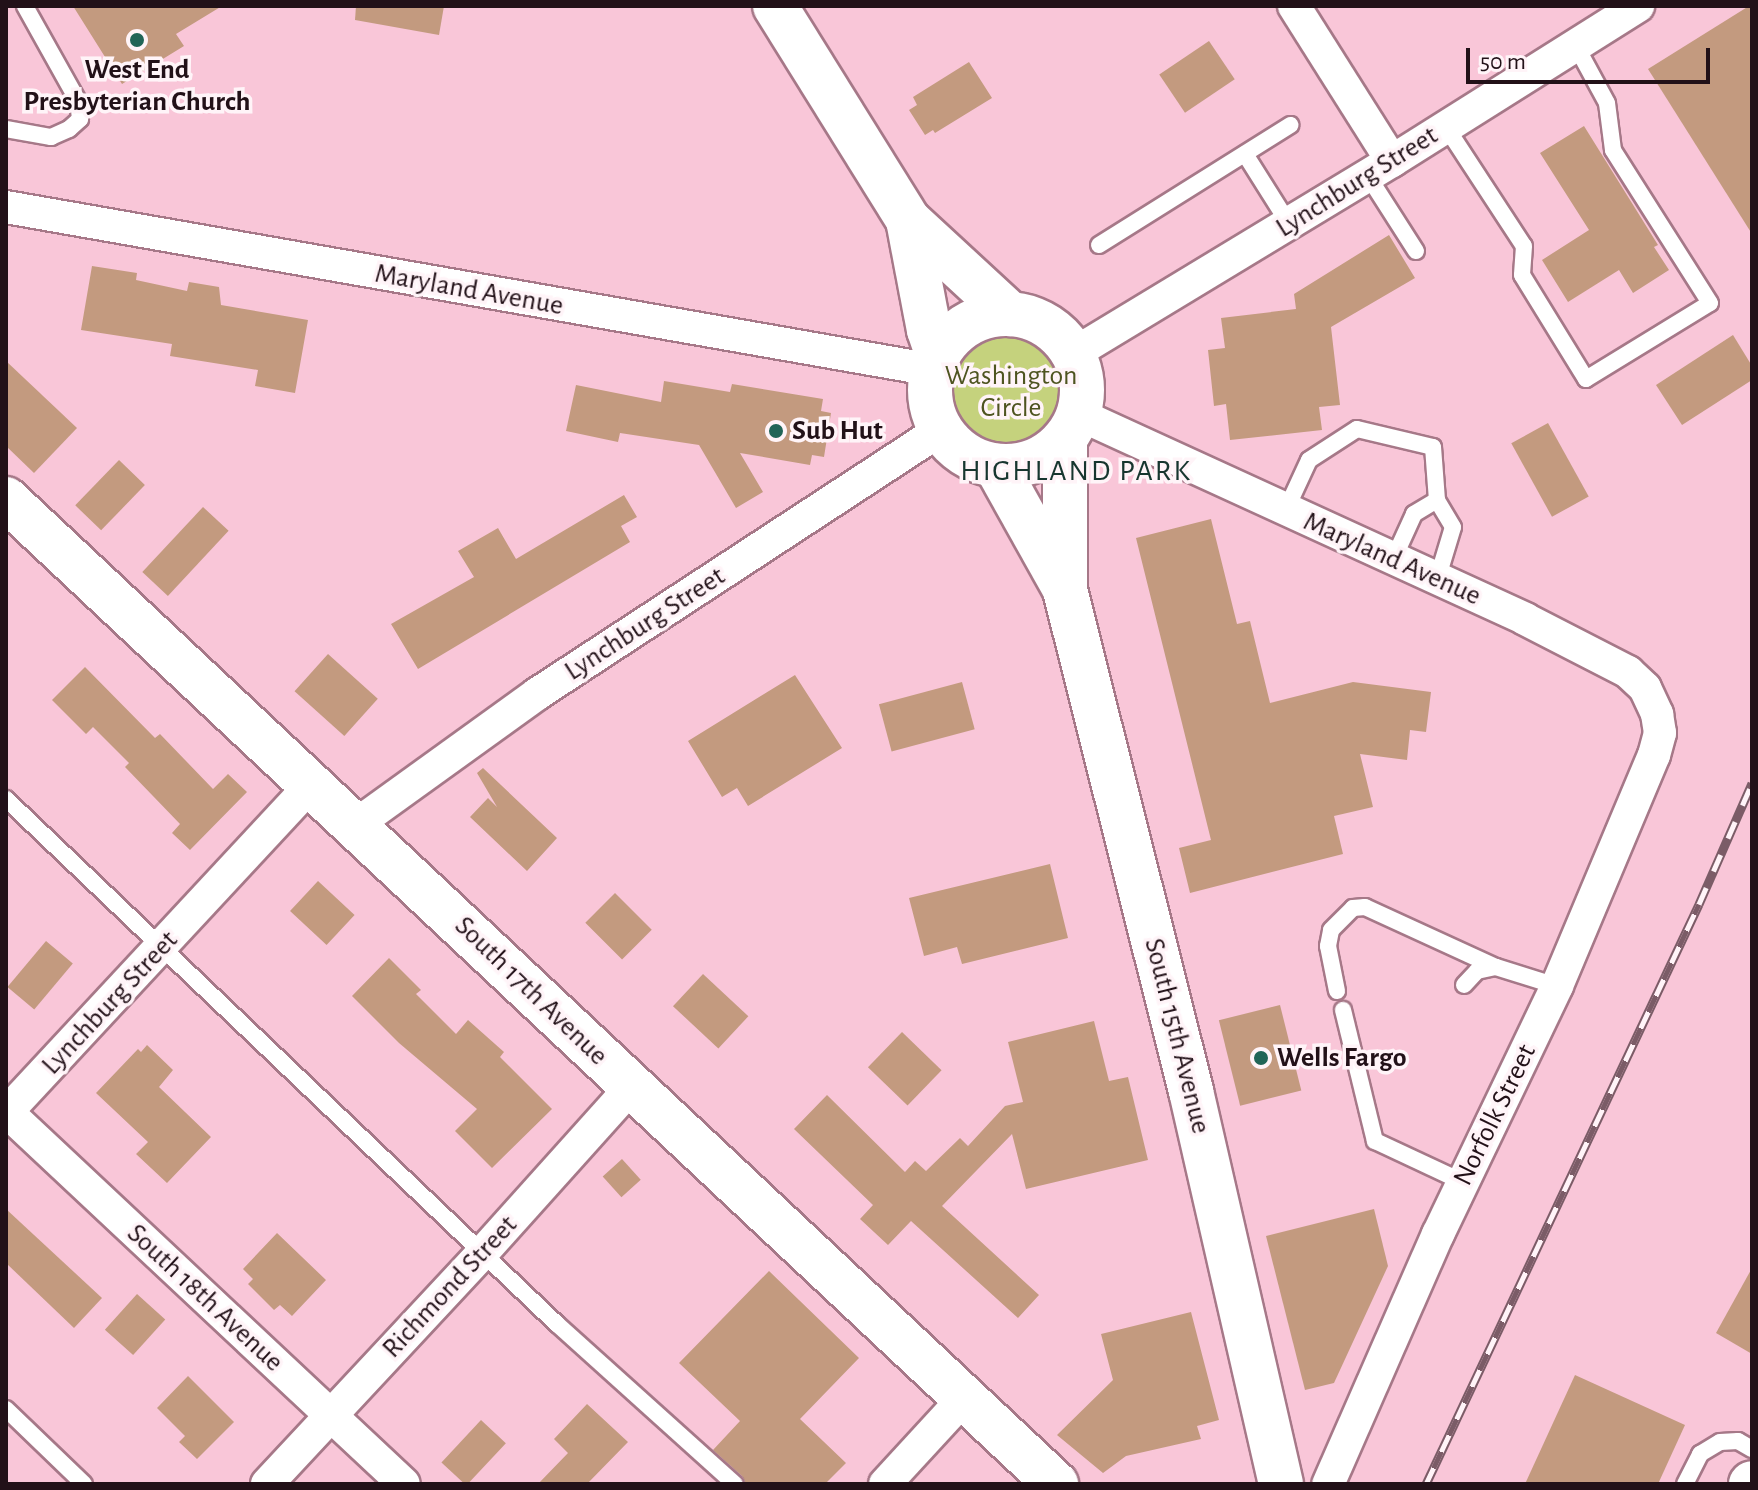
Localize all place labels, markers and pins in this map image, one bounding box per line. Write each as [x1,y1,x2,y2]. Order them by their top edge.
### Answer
marker: West End Presbyterian Church [128,31,146,49]
place label: West End Presbyterian Church [24,53,250,119]
place label: Sub Hut [792,414,883,448]
marker: Sub Hut [767,422,785,440]
place label: Wells Fargo [1277,1041,1406,1075]
marker: Wells Fargo [1252,1049,1270,1067]

